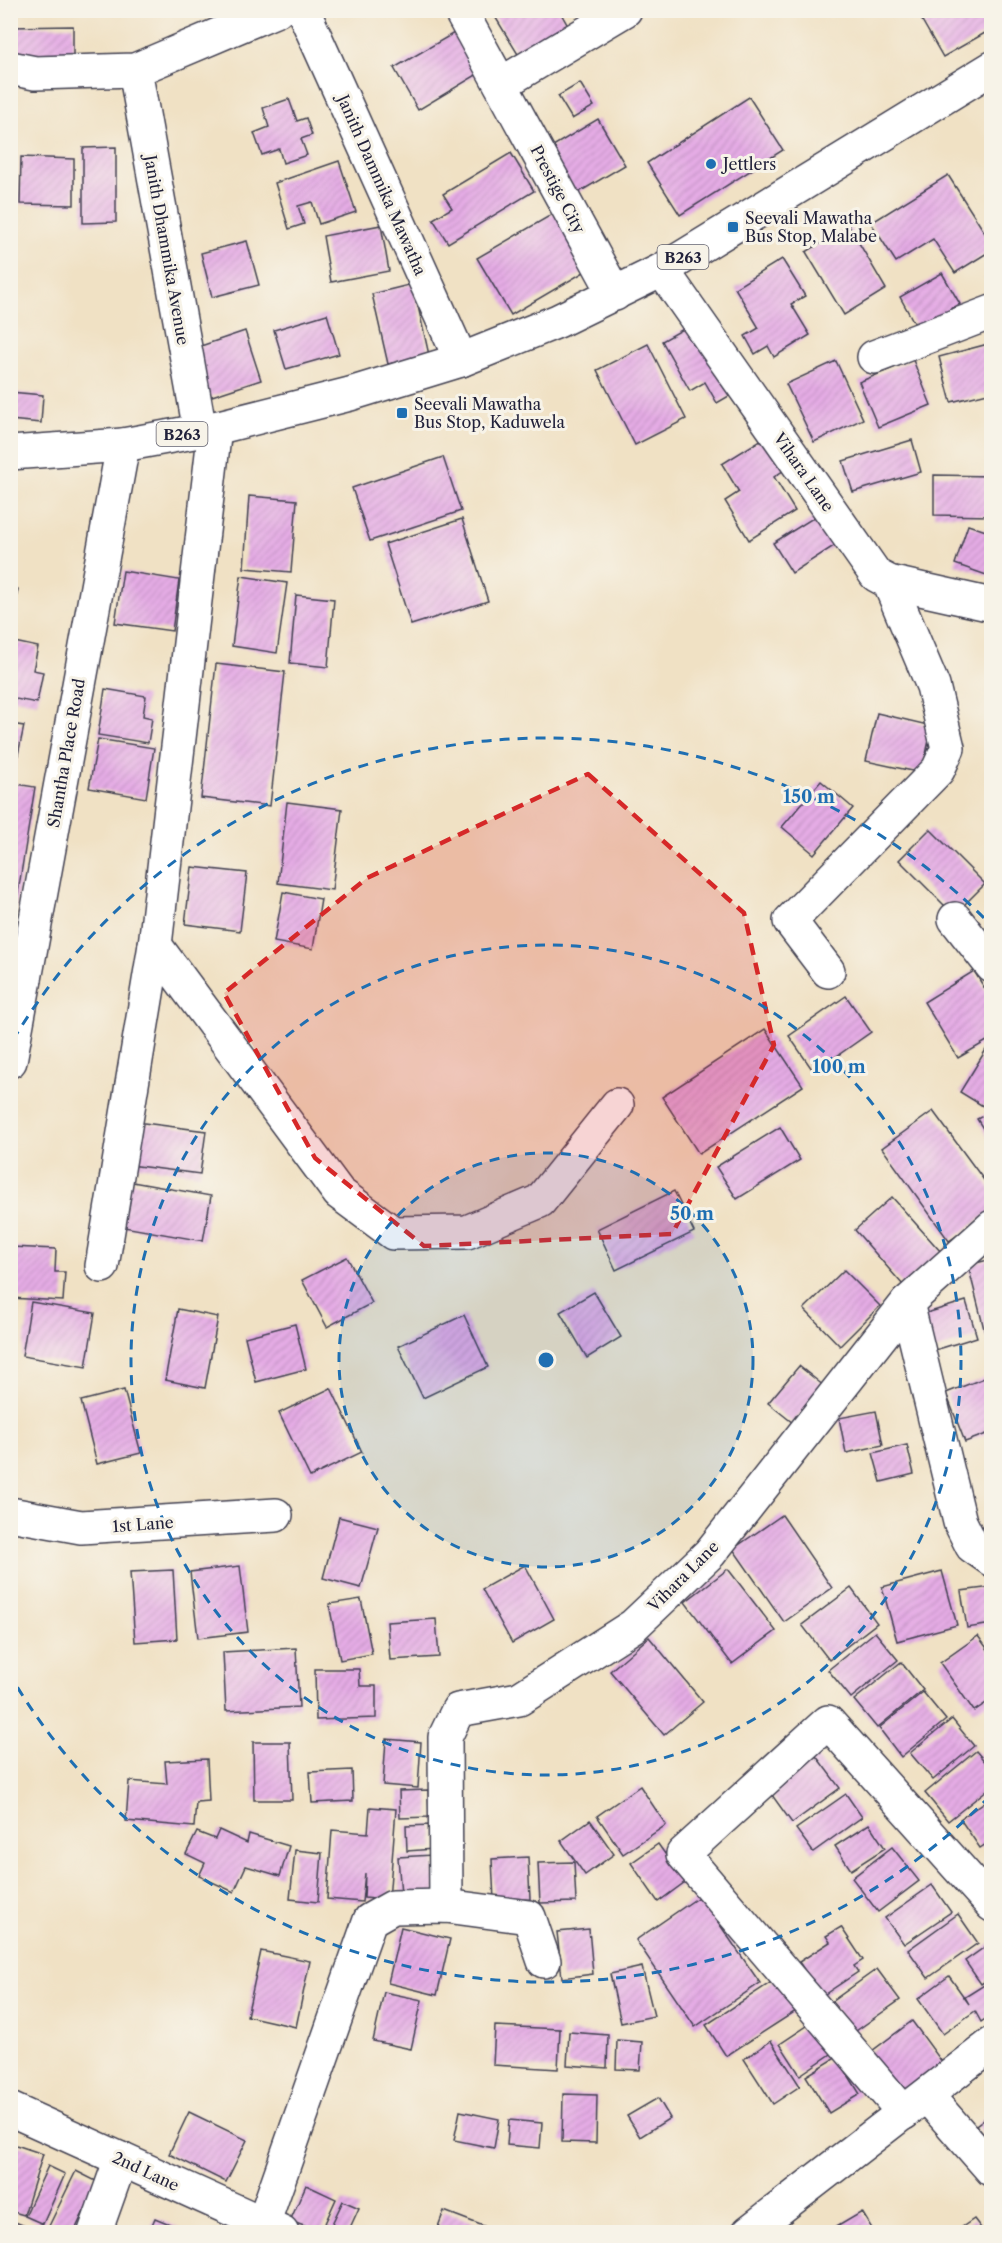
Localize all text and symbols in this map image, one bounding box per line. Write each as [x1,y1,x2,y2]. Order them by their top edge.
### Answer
street label: Janith Dammika Mawatha [332,89,431,279]
street label: Prestige City [526,142,590,237]
street label: Janith Dhammika Avenue [140,151,194,346]
place label: Jettlers [720,154,776,174]
marker: Jettlers [704,157,718,171]
place label: Seevali Mawatha Bus Stop, Malabe [745,208,877,246]
marker: Seevali Mawatha Bus Stop, Malabe [726,220,740,234]
road number: B263 [658,245,708,269]
place label: Seevali Mawatha Bus Stop, Kaduwela [414,394,565,432]
marker: Seevali Mawatha Bus Stop, Kaduwela [395,406,409,420]
road number: B263 [156,422,207,446]
street label: Vihara Lane [769,428,839,515]
street label: Shantha Place Road [43,677,89,829]
text: 150 m [783,786,835,808]
text: 100 m [812,1056,866,1078]
text: 50 m [670,1203,714,1225]
centre of rings [536,1350,556,1370]
street label: 1st Lane [112,1512,174,1536]
street label: Vihara Lane [643,1536,723,1616]
street label: 2nd Lane [110,2147,182,2195]

